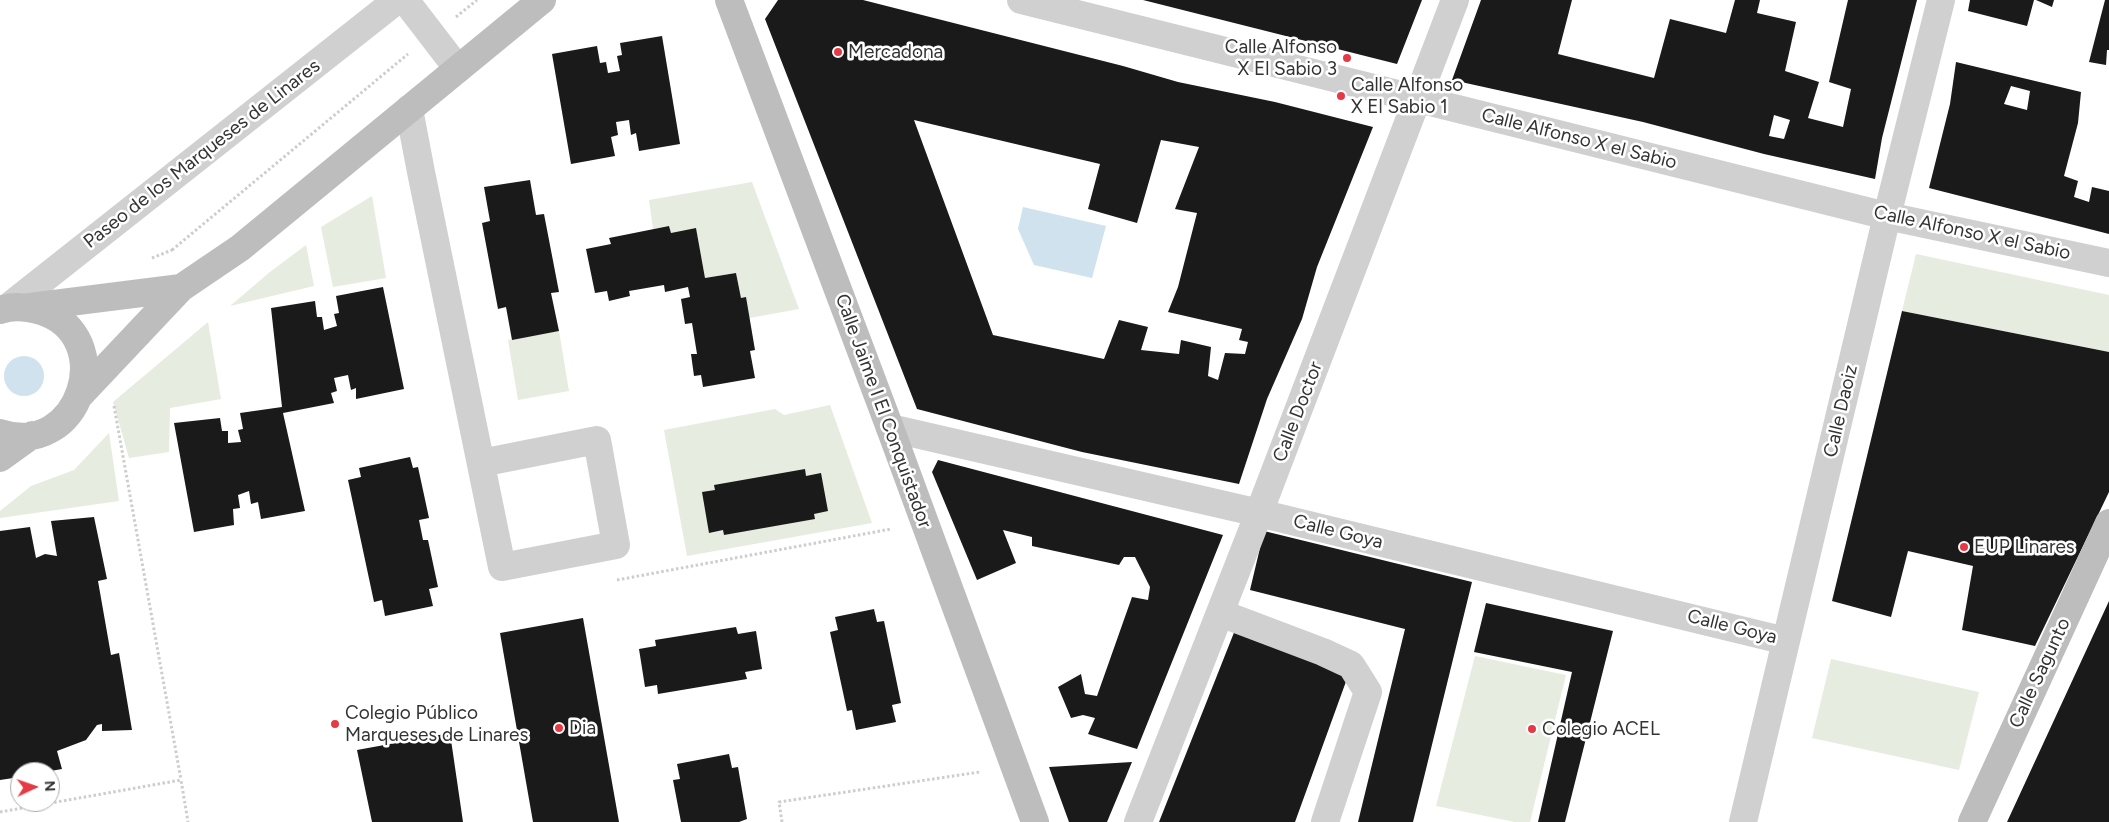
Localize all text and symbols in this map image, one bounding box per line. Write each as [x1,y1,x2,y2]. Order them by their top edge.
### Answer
place label: Calle Alfonso X El Sabio 3 [1225,36,1337,80]
place label: Mercadona [848,41,943,63]
marker: Mercadona [832,46,844,58]
marker: Calle Alfonso X El Sabio 3 [1341,52,1353,64]
street label: Paseo de los Marqueses de Linares [79,55,325,253]
place label: Calle Alfonso X El Sabio 1 [1351,74,1463,118]
marker: Calle Alfonso X El Sabio 1 [1335,90,1347,102]
street label: Calle Alfonso X el Sabio [1479,104,1679,174]
street label: Calle Alfonso X el Sabio [1872,201,2072,265]
street label: Calle Jaime I El Conquistador [830,291,936,531]
street label: Calle Doctor [1268,359,1328,465]
street label: Calle Daoiz [1819,362,1863,460]
street label: Calle Goya [1291,510,1385,554]
place label: EUP Linares [1974,536,2075,558]
marker: EUP Linares [1958,541,1970,553]
street label: Calle Goya [1685,605,1779,649]
street label: Calle Sagunto [2005,614,2075,732]
place label: Colegio Público Marqueses de Linares [345,702,528,746]
place label: Dia [569,717,596,739]
marker: Colegio Público Marqueses de Linares [329,718,341,730]
place label: Colegio ACEL [1542,718,1660,740]
marker: Dia [553,722,565,734]
marker: Colegio ACEL [1526,723,1538,735]
north arrow [10,762,60,812]
text: N [41,780,58,792]

